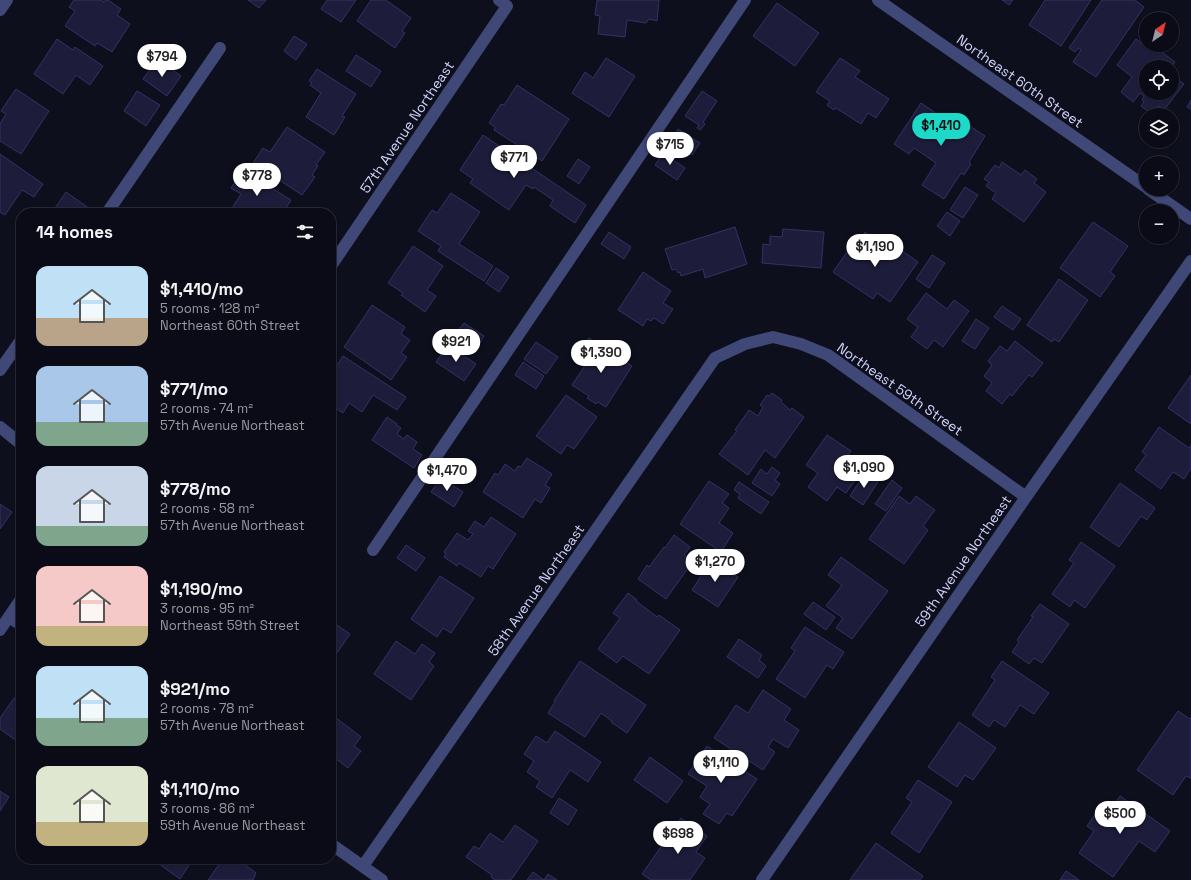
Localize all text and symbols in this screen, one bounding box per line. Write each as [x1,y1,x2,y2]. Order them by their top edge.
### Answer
north arrow [1139,12,1179,52]
map controls [1139,12,1179,244]
street label: Northeast 60th Street [953,30,1087,132]
pin: $794 [138,44,186,78]
text: $794 [146,48,178,65]
street label: 57th Avenue Northeast [356,57,458,197]
button: locate [1139,60,1179,100]
button: layers [1139,108,1179,148]
pin: $1,410 [908,113,974,147]
text: $1,410 [921,117,961,134]
pin: $715 [646,132,694,166]
text: $715 [656,136,684,153]
pin: $771 [490,145,538,179]
text: $771 [500,149,528,166]
button: + [1139,156,1179,196]
pin: $778 [233,163,281,197]
text: $778 [242,167,272,184]
button: − [1139,204,1179,244]
text: 14 homes [36,221,113,243]
icon: filters [294,221,316,243]
pin: $1,190 [842,234,908,268]
text: $1,190 [855,238,895,255]
text: $1,410/mo [160,278,243,300]
icon: home [68,282,116,330]
text: 5 rooms · 128 m² [160,300,260,317]
text: Northeast 60th Street [160,317,300,334]
pin: $921 [432,329,480,363]
text: $921 [441,333,471,350]
street label: Northeast 59th Street [833,339,967,439]
pin: $1,390 [568,340,634,374]
text: $1,390 [580,344,622,361]
text: $771/mo [160,378,228,400]
icon: home [68,382,116,430]
text: 2 rooms · 74 m² [160,400,253,417]
text: 57th Avenue Northeast [160,417,305,434]
pin: $1,090 [831,455,897,489]
pin: $1,470 [414,458,480,492]
text: $1,090 [843,459,885,476]
text: $1,470 [427,462,467,479]
text: $778/mo [160,478,231,500]
icon: home [68,482,116,530]
street label: 59th Avenue Northeast [911,492,1015,630]
text: 2 rooms · 58 m² [160,500,254,517]
text: 57th Avenue Northeast [160,517,305,534]
street label: 58th Avenue Northeast [484,521,588,659]
pin: $1,270 [682,549,748,583]
text: $1,270 [695,553,735,570]
text: $1,190/mo [160,578,243,600]
icon: home [68,582,116,630]
text: 3 rooms · 95 m² [160,600,254,617]
text: Northeast 59th Street [160,617,299,634]
text: $921/mo [160,678,230,700]
icon: home [68,682,116,730]
text: 2 rooms · 78 m² [160,700,254,717]
text: 57th Avenue Northeast [160,717,305,734]
pin: $1,110 [688,750,754,784]
text: $1,110 [702,754,740,771]
text: $1,110/mo [160,778,240,800]
icon: home [68,782,116,830]
text: 3 rooms · 86 m² [160,800,254,817]
pin: $500 [1096,801,1144,835]
text: $500 [1104,805,1136,822]
text: 59th Avenue Northeast [160,817,305,834]
pin: $698 [654,821,702,855]
text: $698 [662,825,694,842]

